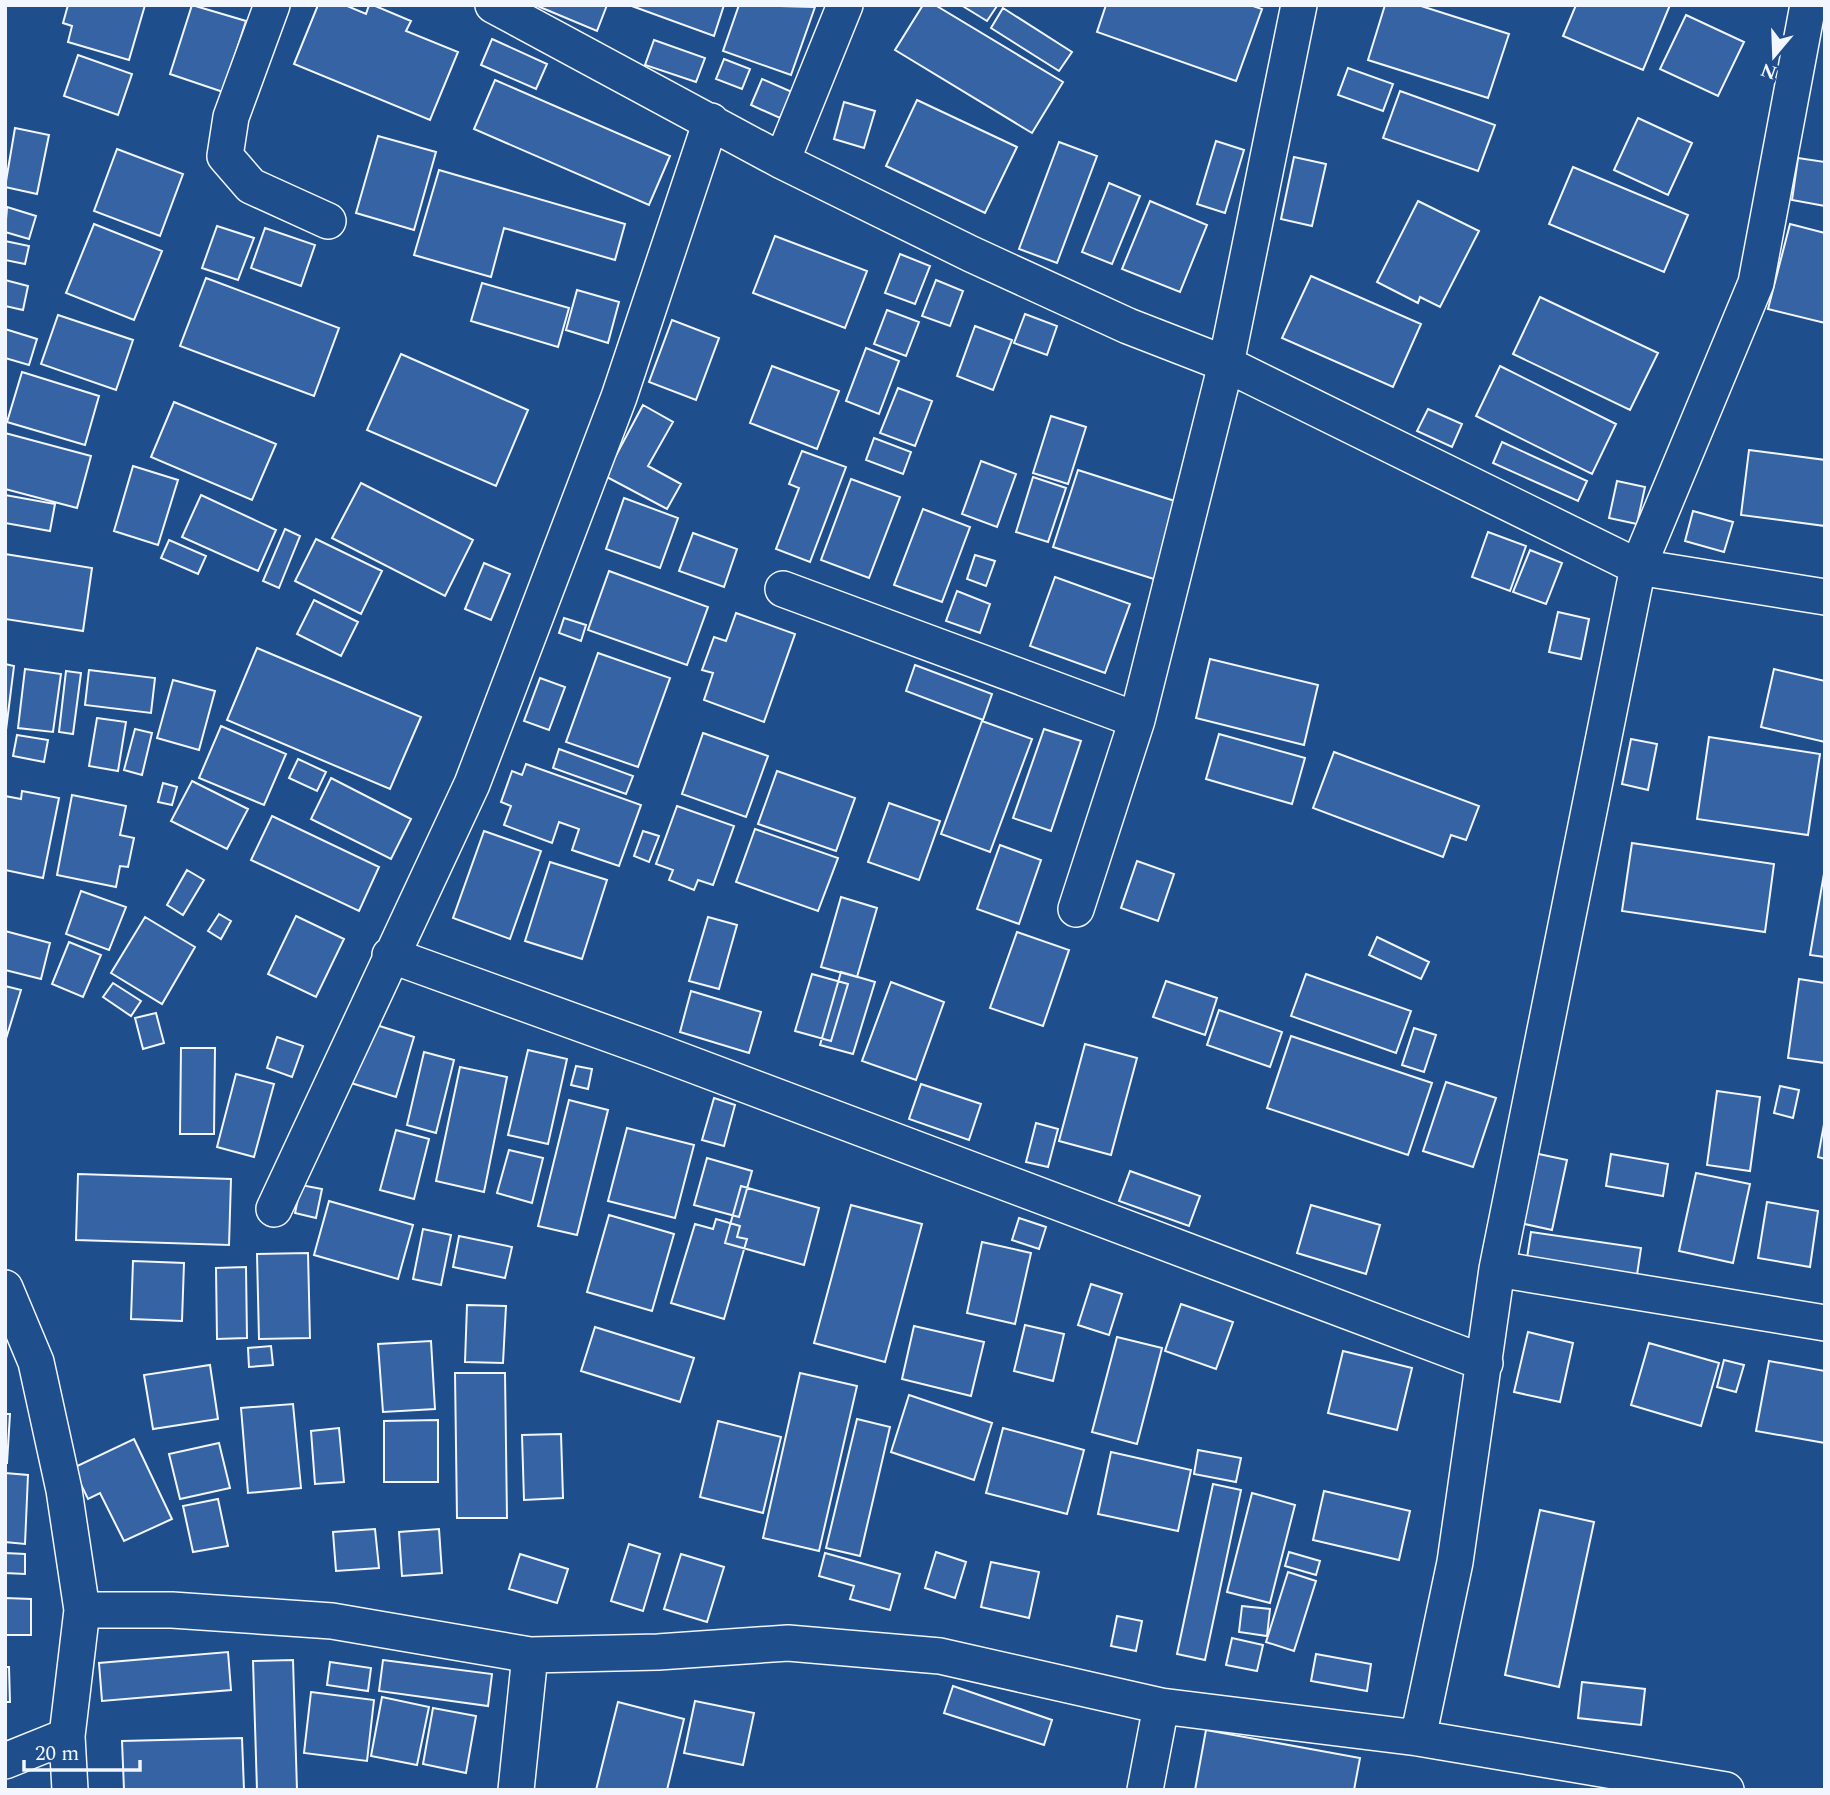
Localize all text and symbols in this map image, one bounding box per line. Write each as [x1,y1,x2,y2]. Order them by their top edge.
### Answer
north arrow [1739,21,1809,91]
text: N [1757,54,1781,87]
scale bar [24,1728,140,1772]
text: 20 m [35,1738,79,1770]

